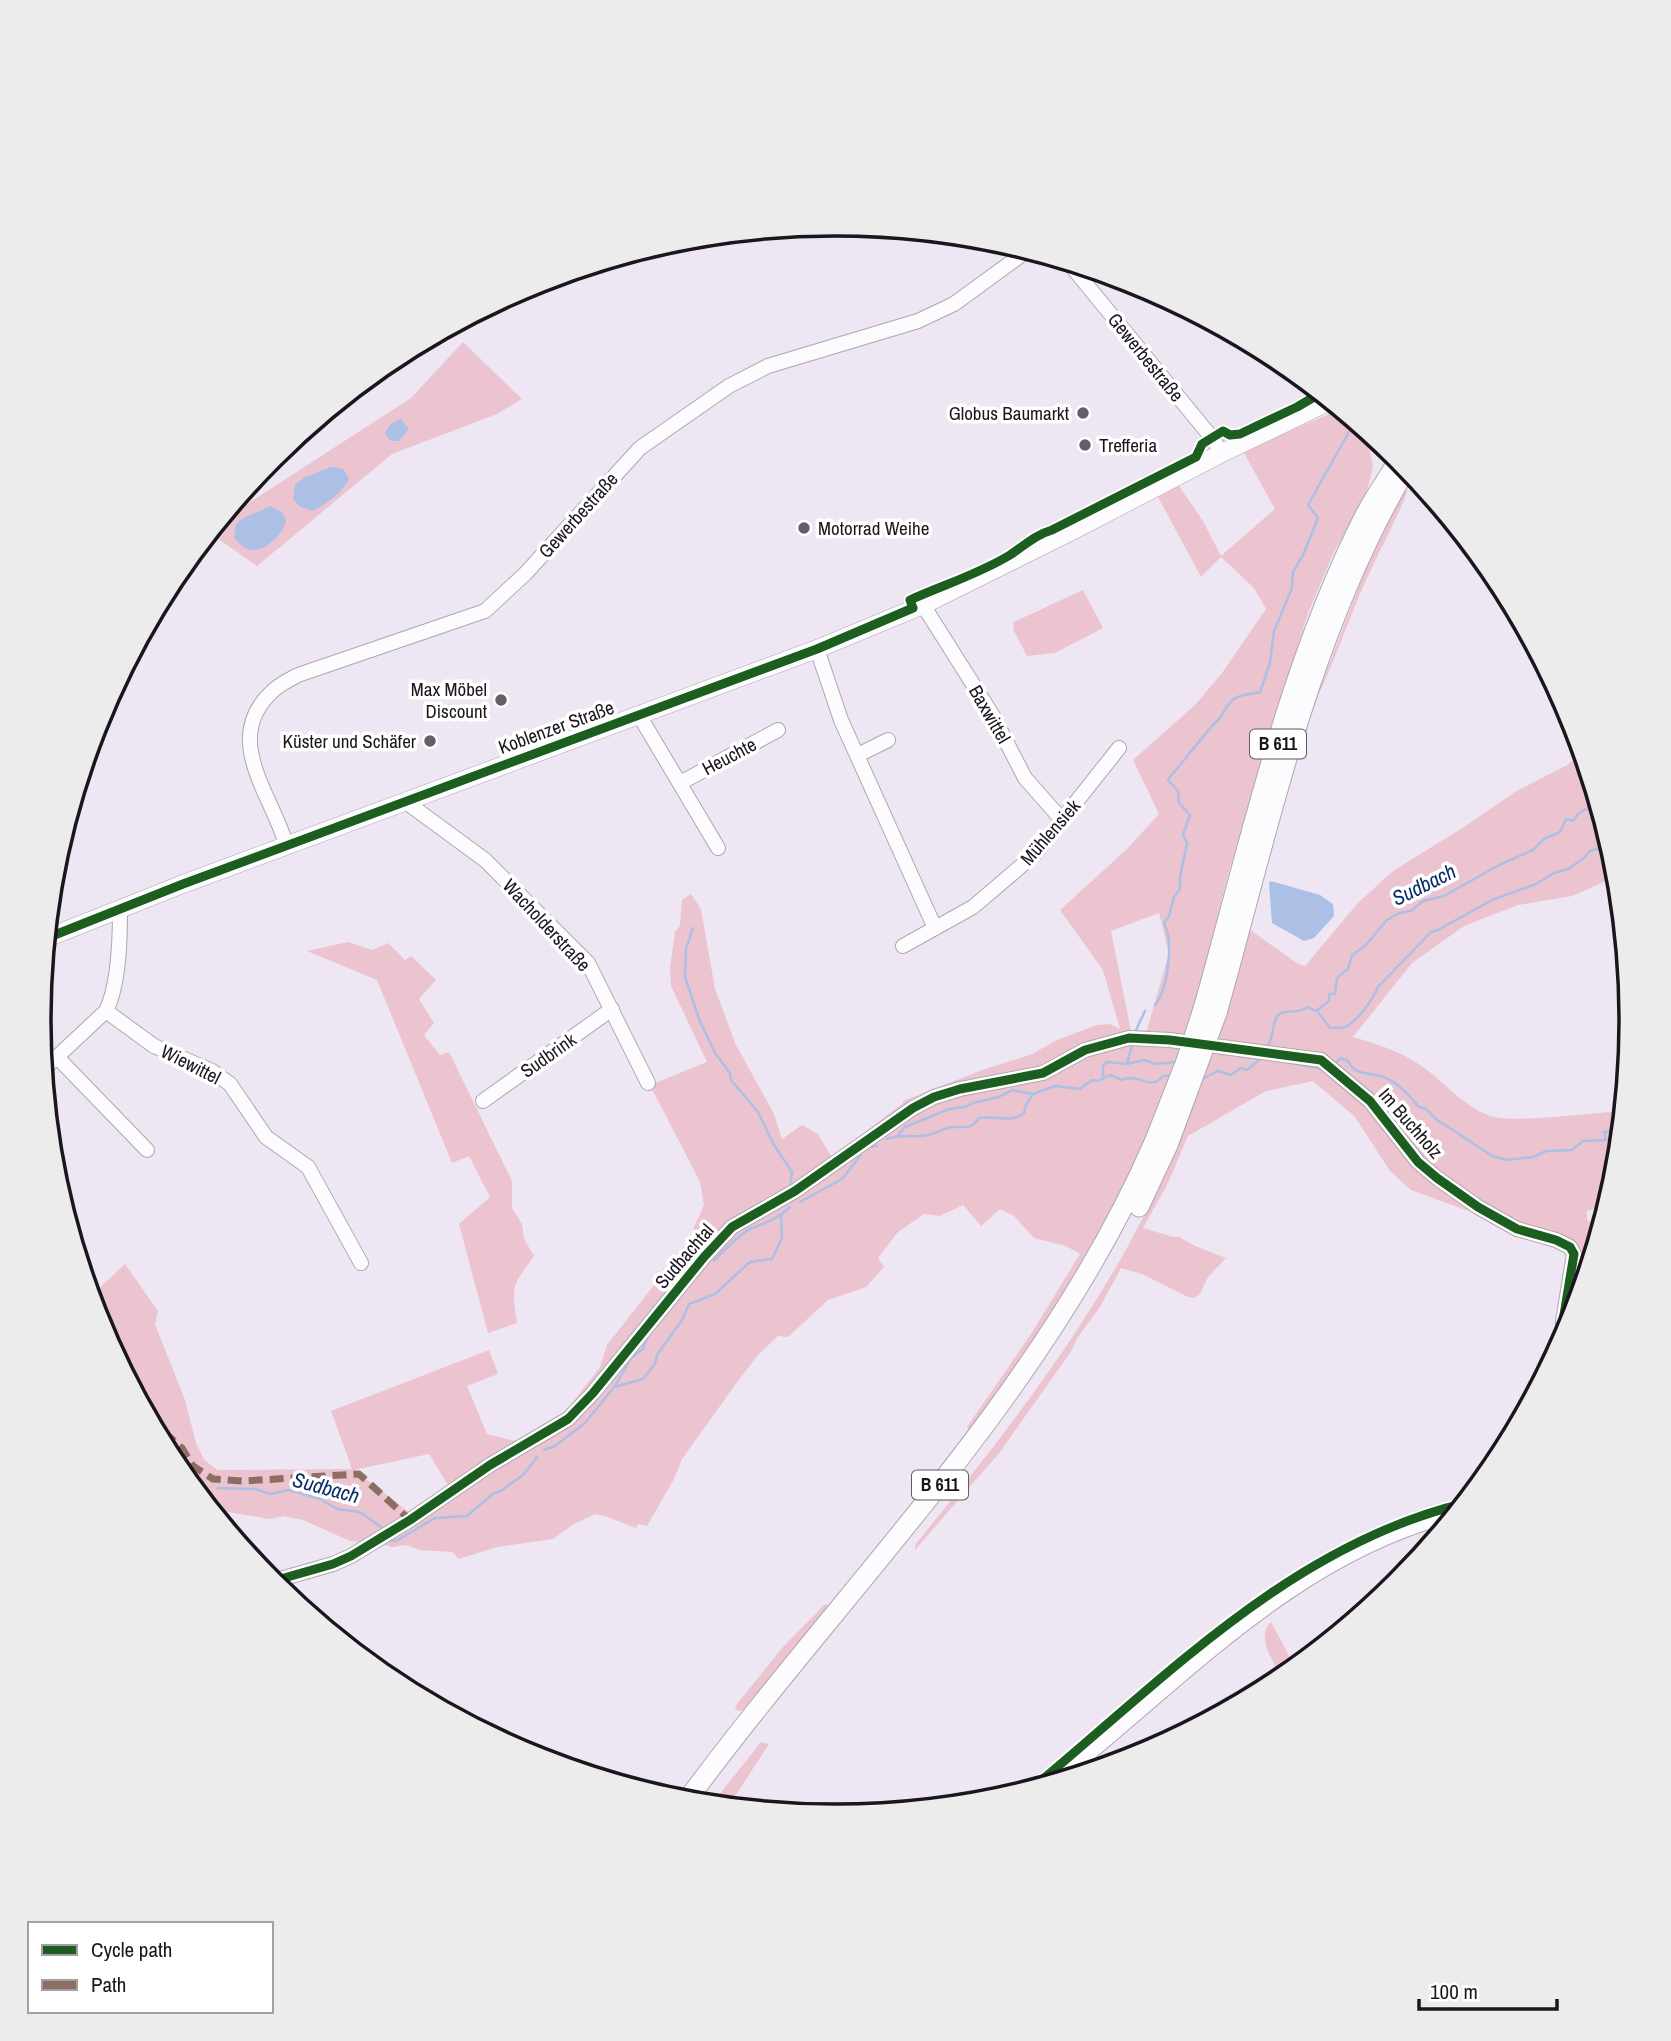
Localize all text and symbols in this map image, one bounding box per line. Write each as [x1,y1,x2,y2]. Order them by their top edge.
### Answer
street label: Gewerbestraße [1102,307,1190,407]
place label: Globus Baumarkt [949,400,1070,426]
marker: Globus Baumarkt [1075,405,1091,421]
place label: Trefferia [1099,432,1157,458]
marker: Trefferia [1077,437,1093,453]
street label: Gewerbestraße [532,466,624,564]
place label: Motorrad Weihe [818,515,929,541]
marker: Motorrad Weihe [796,520,812,536]
place label: Max Möbel Discount [411,676,488,724]
street label: Baxwittel [963,680,1017,748]
marker: Max Möbel Discount [493,692,509,708]
street label: Koblenzer Straße [495,694,617,760]
place label: Küster und Schäfer [283,728,417,754]
road number: B 611 [1250,730,1306,758]
street label: Heuchte [697,731,761,781]
marker: Küster und Schäfer [422,733,438,749]
street label: Mühlensiek [1014,793,1086,871]
water label: Sudbach [1387,857,1461,912]
street label: Wacholderstraße [497,873,597,977]
street label: Sudbrink [515,1026,581,1084]
street label: Wiewittel [157,1038,225,1090]
street label: Im Buchholz [1373,1082,1449,1164]
street label: Sudbachtal [649,1218,719,1294]
water label: Sudbach [290,1465,363,1510]
road number: B 611 [912,1470,968,1500]
legend [28,1922,273,2013]
text: Cycle path [91,1935,172,1964]
scale bar [1419,1968,1557,2012]
text: Path [91,1970,126,1999]
text: 100 m [1430,1977,1478,2006]

